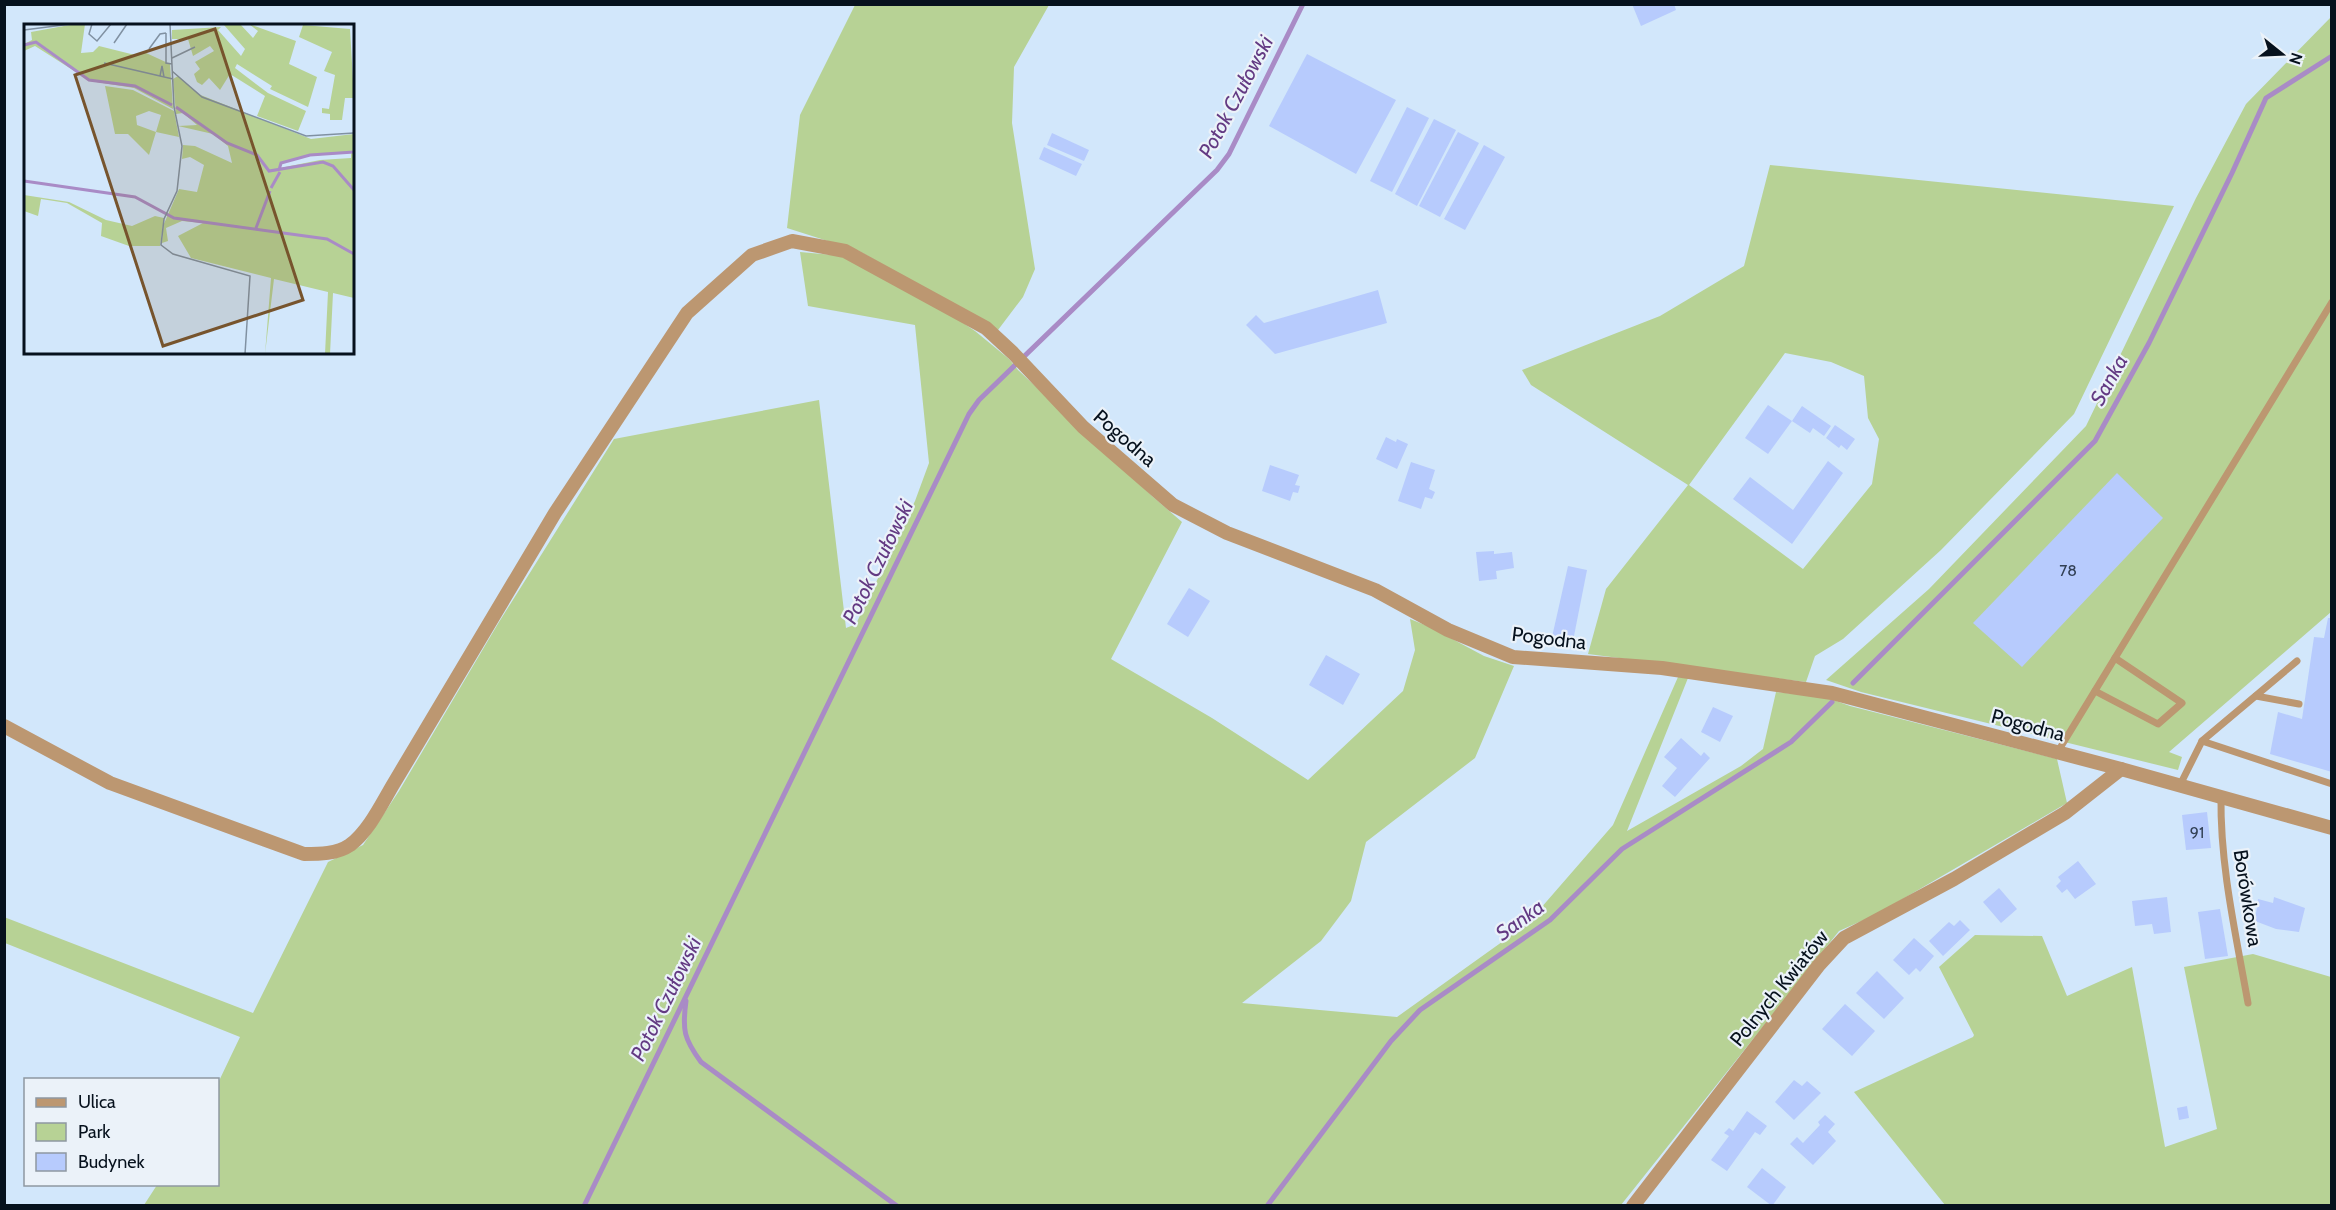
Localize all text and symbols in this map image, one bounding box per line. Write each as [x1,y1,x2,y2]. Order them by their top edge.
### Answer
inset map [24,24,354,354]
north arrow [2252,24,2312,84]
water label: Potok Czułowski [1193,31,1278,162]
text: N [2285,50,2307,67]
water label: Sanka [2085,350,2133,409]
street label: Pogodna [1089,404,1161,472]
water label: Potok Czułowski [837,495,919,628]
house number: 78 [2059,561,2077,580]
street label: Pogodna [1510,622,1588,655]
street label: Pogodna [1989,704,2068,746]
house number: 91 [2190,823,2204,842]
street label: Borówkowa [2228,848,2268,949]
water label: Sanka [1491,894,1549,946]
street label: Polnych Kwiatów [1725,925,1834,1051]
water label: Potok Czułowski [625,932,707,1065]
legend [24,1078,219,1186]
text: Ulica [78,1091,116,1113]
text: Park [78,1121,111,1143]
text: Budynek [78,1151,145,1173]

